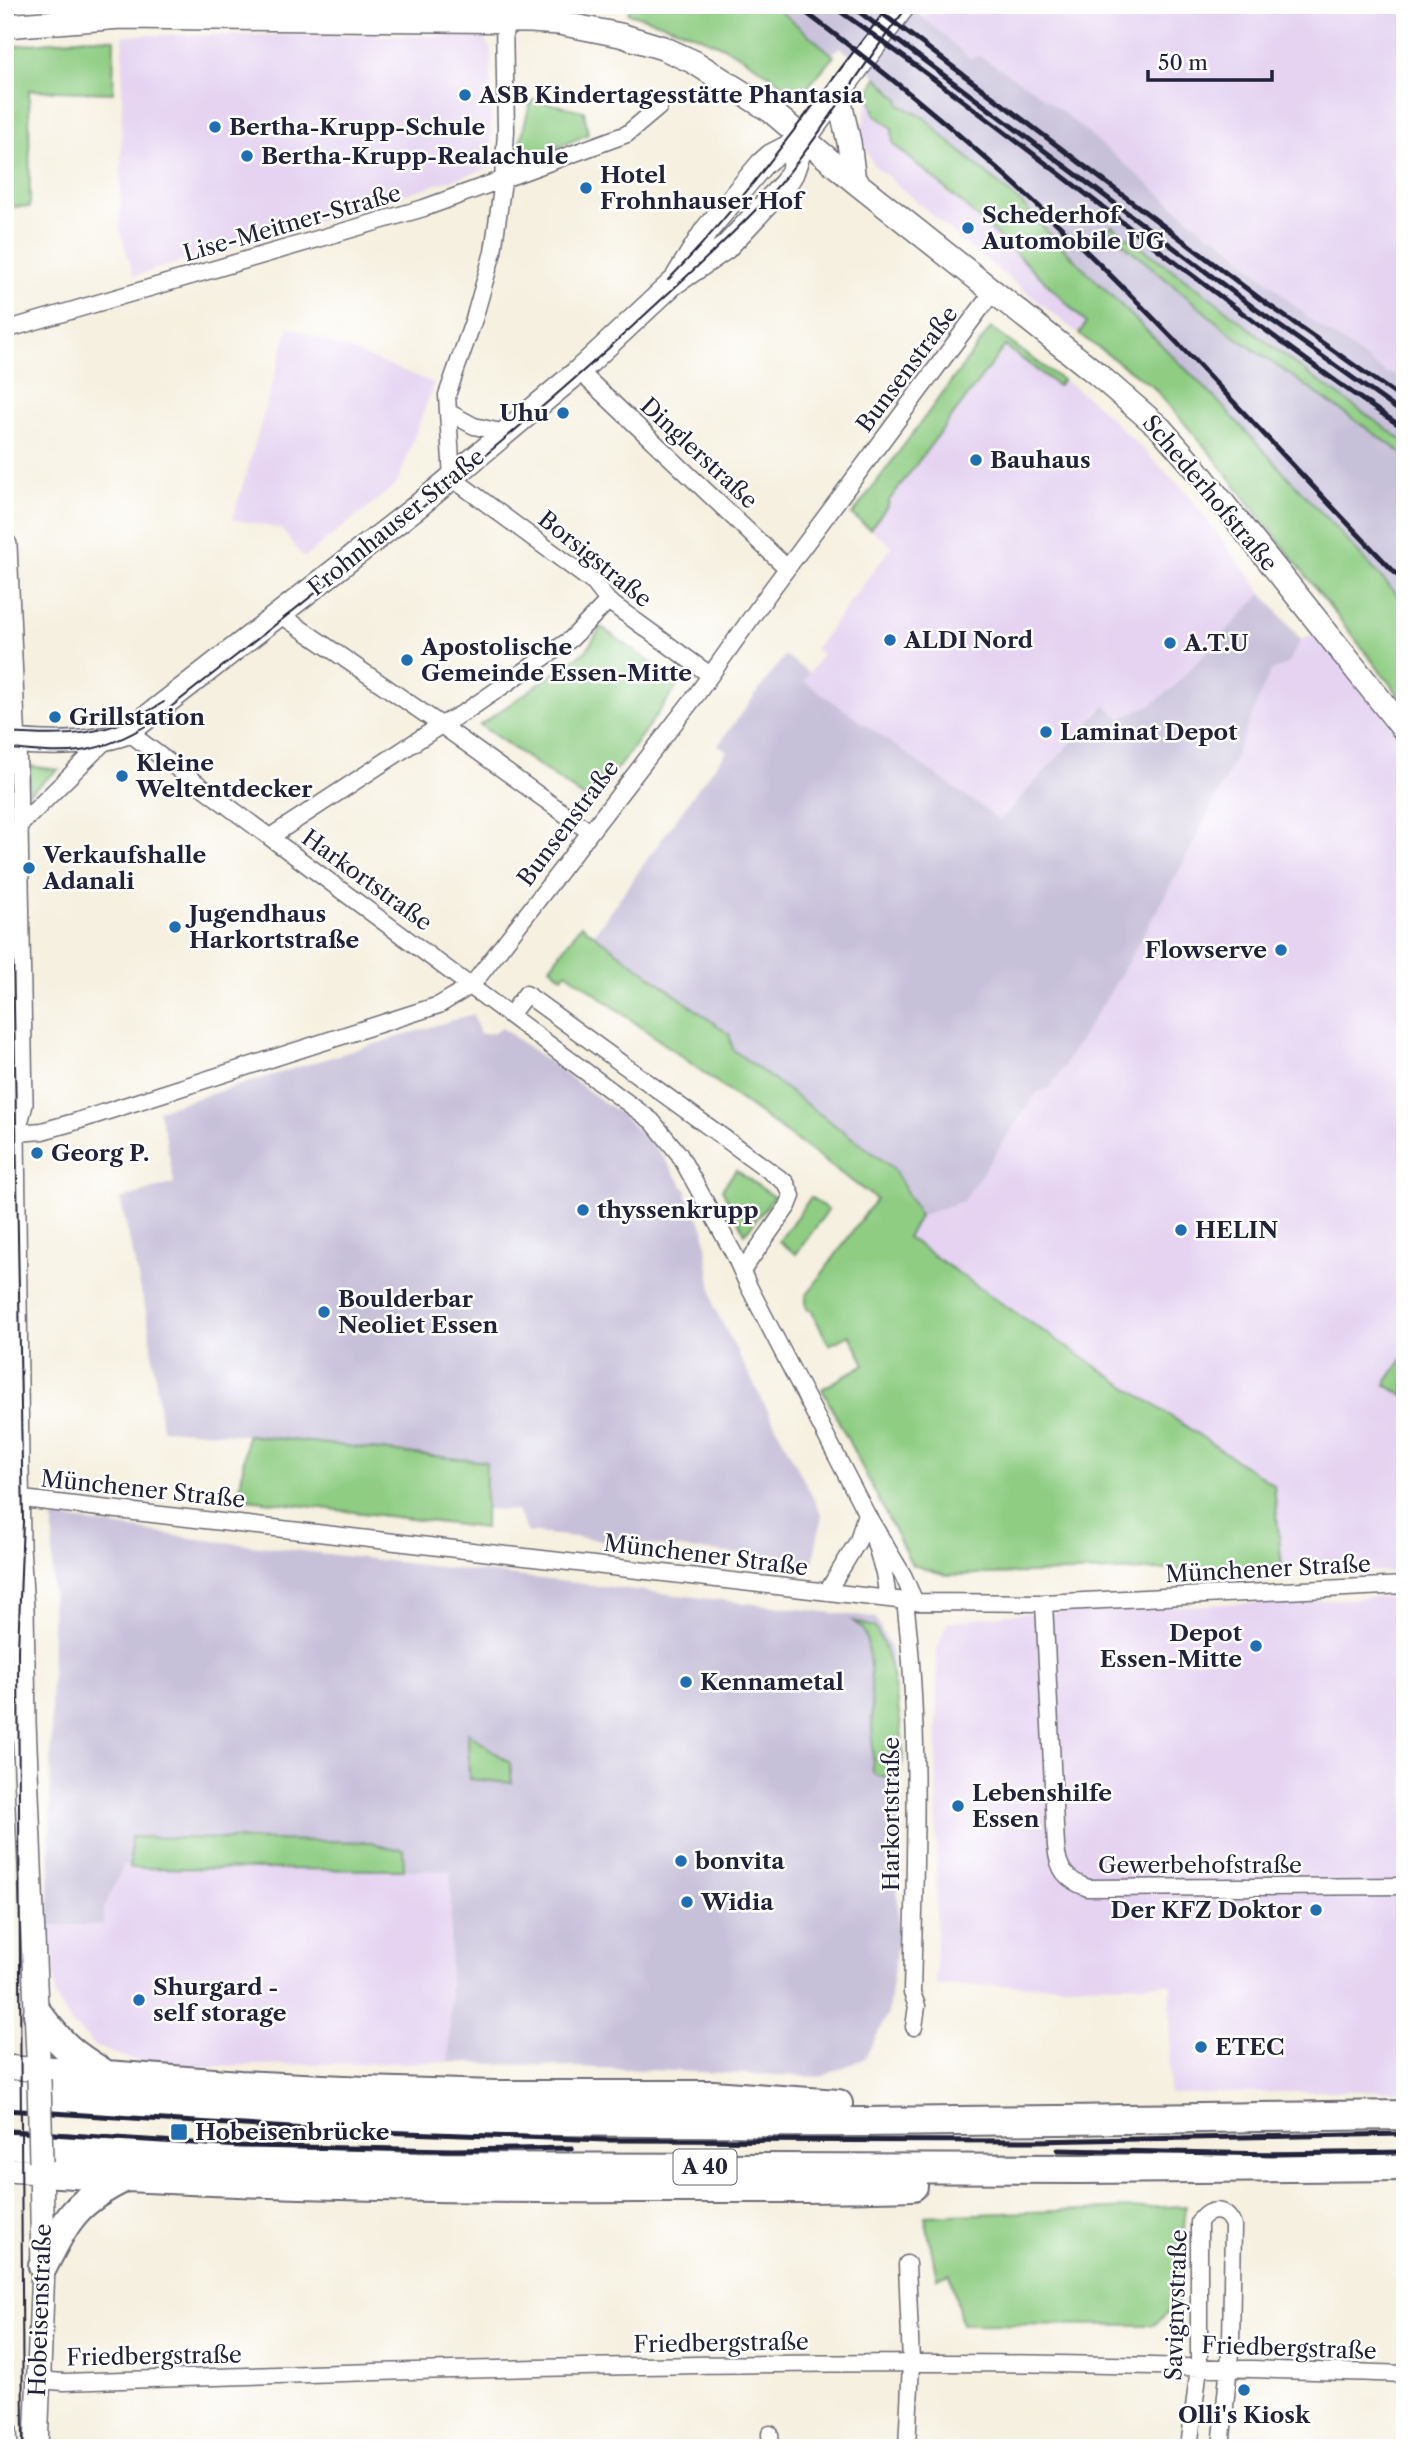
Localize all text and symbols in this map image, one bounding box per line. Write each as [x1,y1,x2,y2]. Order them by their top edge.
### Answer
scale bar [1148,38,1272,82]
text: 50 m [1158,50,1208,75]
place label: ASB Kindertagesstätte Phantasia [478,81,864,109]
marker: ASB Kindertagesstätte Phantasia [457,87,473,103]
place label: Bertha-Krupp-Schule [229,113,486,141]
marker: Bertha-Krupp-Schule [207,119,223,135]
place label: Bertha-Krupp-Realachule [261,142,569,170]
marker: Bertha-Krupp-Realachule [239,148,255,164]
place label: Hotel Frohnhauser Hof [600,161,806,215]
street label: Lise-Meitner-Straße [180,179,404,267]
marker: Hotel Frohnhauser Hof [578,180,594,196]
place label: Schederhof Automobile UG [981,201,1165,255]
marker: Schederhof Automobile UG [960,220,976,236]
street label: Bunsenstraße [851,300,963,438]
street label: Dinglerstraße [635,392,763,514]
place label: Uhu [499,399,549,427]
marker: Uhu [555,405,571,421]
street label: Schederhofstraße [1137,409,1283,577]
street label: Frohnhauser Straße [302,442,490,602]
place label: Bauhaus [990,446,1091,474]
marker: Bauhaus [968,452,984,468]
street label: Borsigstraße [533,505,657,613]
place label: ALDI Nord [903,626,1034,654]
place label: A.T.U [1183,629,1249,657]
marker: ALDI Nord [882,632,898,648]
place label: Apostolische Gemeinde Essen-Mitte [420,633,692,687]
marker: A.T.U [1162,635,1178,651]
marker: Apostolische Gemeinde Essen-Mitte [399,652,415,668]
place label: Grillstation [69,703,205,731]
marker: Grillstation [47,709,63,725]
place label: Laminat Depot [1060,718,1238,746]
marker: Laminat Depot [1038,724,1054,740]
place label: Kleine Weltentdecker [135,749,313,803]
street label: Bunsenstraße [512,754,624,892]
marker: Kleine Weltentdecker [114,768,130,784]
street label: Harkortstraße [296,823,438,937]
place label: Verkaufshalle Adanali [42,841,207,895]
marker: Verkaufshalle Adanali [21,860,37,876]
place label: Jugendhaus Harkortstraße [185,900,359,954]
marker: Jugendhaus Harkortstraße [167,919,183,935]
place label: Flowserve [1145,936,1267,964]
marker: Flowserve [1273,942,1289,958]
place label: Georg P. [51,1139,149,1167]
marker: Georg P. [29,1145,45,1161]
place label: thyssenkrupp [597,1196,759,1224]
marker: thyssenkrupp [575,1202,591,1218]
place label: HELIN [1195,1216,1278,1244]
marker: HELIN [1173,1222,1189,1238]
place label: Boulderbar Neoliet Essen [338,1285,499,1339]
marker: Boulderbar Neoliet Essen [316,1304,332,1320]
street label: Münchener Straße [39,1464,247,1514]
street label: Münchener Straße [602,1529,810,1581]
street label: Münchener Straße [1165,1550,1371,1588]
place label: Depot Essen-Mitte [1100,1619,1243,1673]
marker: Depot Essen-Mitte [1248,1638,1264,1654]
place label: Kennametal [700,1668,844,1696]
marker: Kennametal [678,1674,694,1690]
street label: Harkortstraße [877,1737,905,1891]
place label: Lebenshilfe Essen [972,1779,1112,1833]
marker: Lebenshilfe Essen [950,1798,966,1814]
place label: bonvita [694,1847,785,1875]
street label: Gewerbehofstraße [1098,1851,1302,1879]
marker: bonvita [673,1853,689,1869]
place label: Widia [700,1888,774,1916]
marker: Widia [679,1894,695,1910]
place label: Der KFZ Doktor [1111,1896,1303,1924]
marker: Der KFZ Doktor [1308,1902,1324,1918]
place label: Shurgard - self storage [153,1973,287,2027]
marker: Shurgard - self storage [131,1992,147,2008]
place label: ETEC [1215,2033,1285,2061]
marker: ETEC [1193,2039,1209,2055]
place label: Hobeisenbrücke [195,2118,390,2146]
marker: Hobeisenbrücke [169,2122,189,2142]
road number: A 40 [674,2150,736,2184]
street label: Hobeisenstraße [23,2223,57,2397]
street label: Savignystraße [1159,2229,1193,2381]
street label: Friedbergstraße [633,2327,809,2359]
street label: Friedbergstraße [1201,2331,1377,2365]
street label: Friedbergstraße [66,2340,242,2372]
marker: Olli's Kiosk [1236,2382,1252,2398]
place label: Olli's Kiosk [1178,2401,1311,2429]

